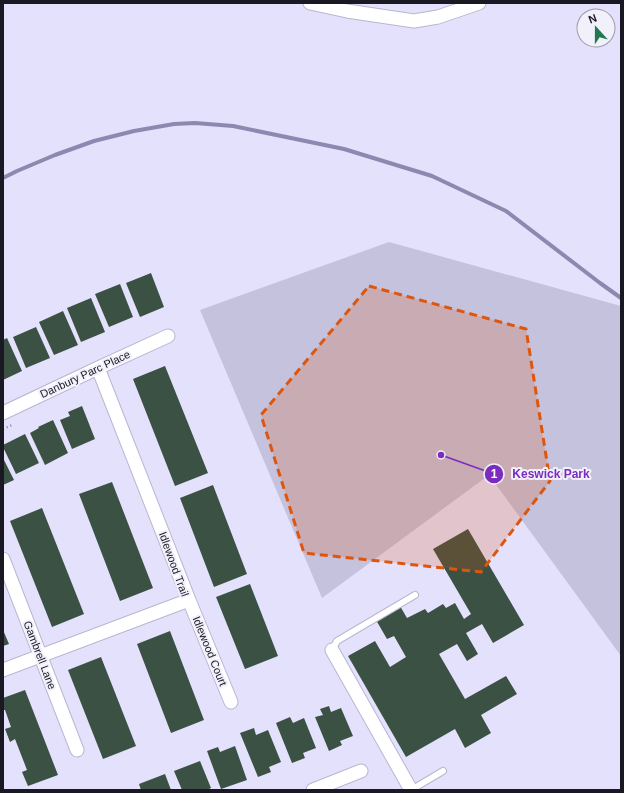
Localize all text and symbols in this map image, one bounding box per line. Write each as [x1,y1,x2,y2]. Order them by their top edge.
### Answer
north arrow [576,8,616,48]
text: N [587,12,598,26]
street label: Danbury Parc Place [38,348,132,400]
callout: Keswick Park [484,462,597,486]
text: 1 [491,467,498,481]
text: Keswick Park [512,467,590,481]
street label: Idlewood Trail [157,530,191,598]
street label: Idlewood Court [191,614,229,688]
street label: Gambrell Lane [21,619,59,691]

